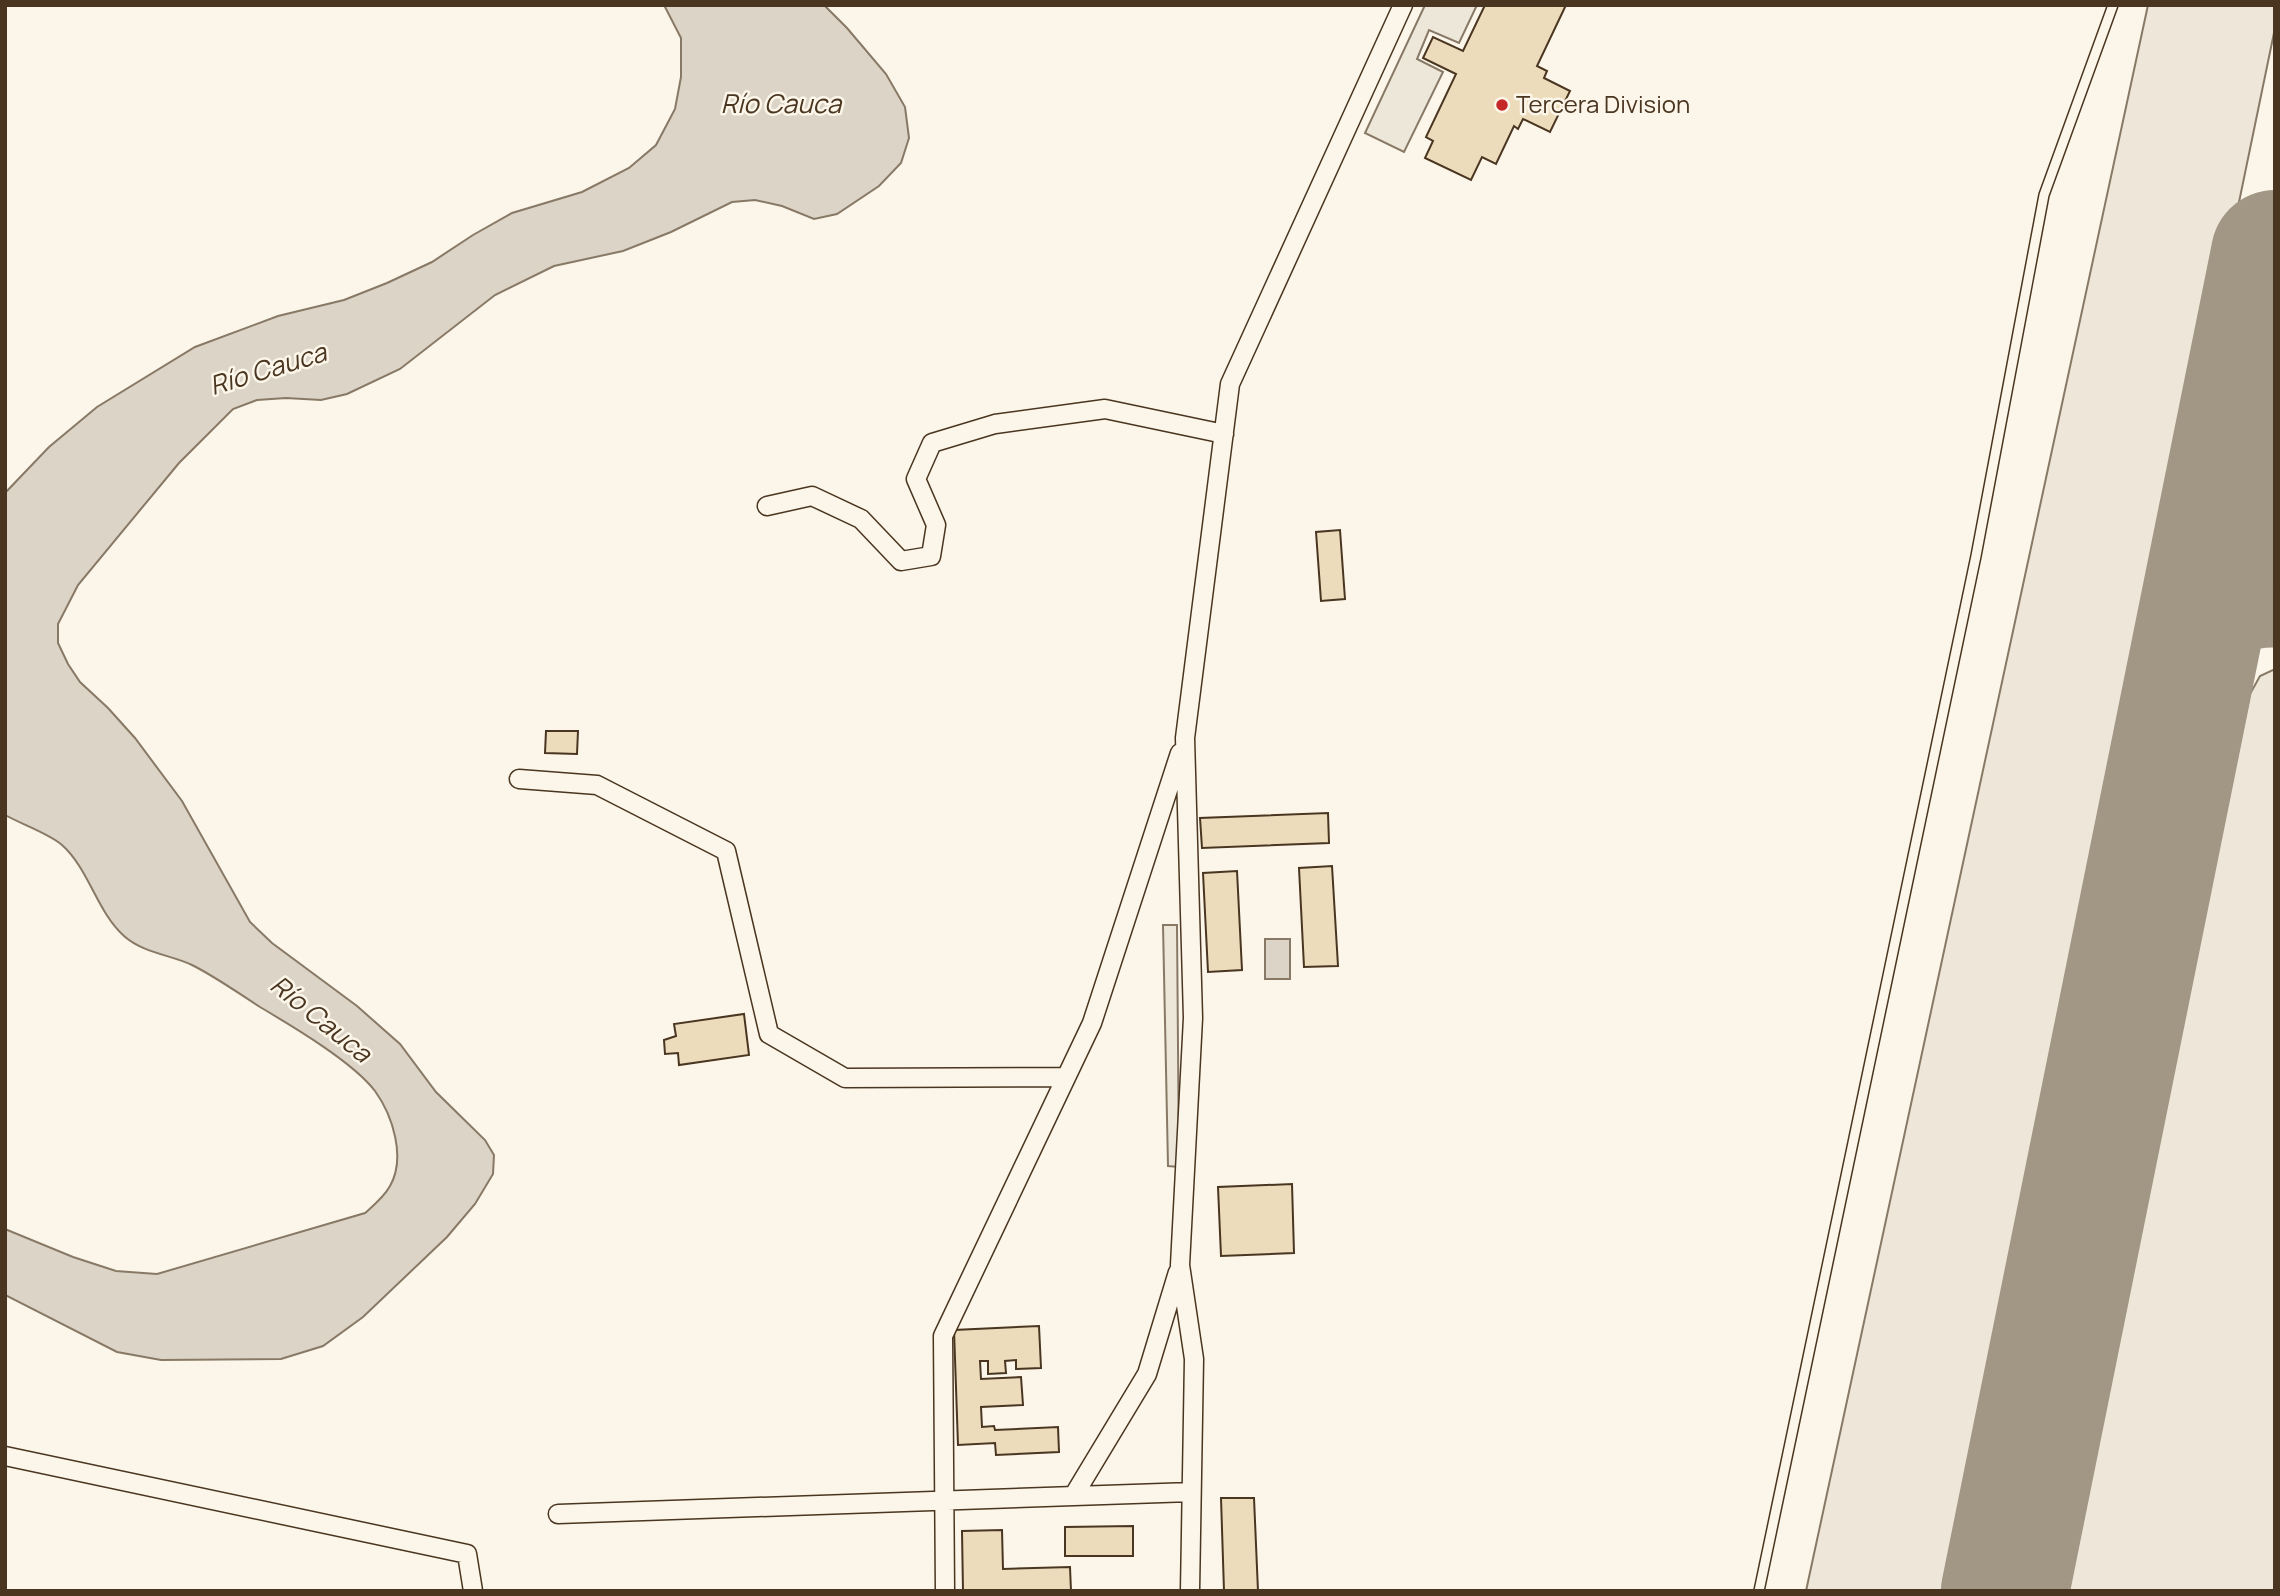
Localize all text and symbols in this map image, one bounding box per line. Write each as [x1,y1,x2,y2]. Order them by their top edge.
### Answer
water label: Río Cauca [721,85,843,121]
place label: Tercera Division [1516,87,1690,120]
marker: Tercera Division [1494,97,1510,113]
water label: Río Cauca [205,333,332,403]
water label: Río Cauca [264,966,381,1071]

